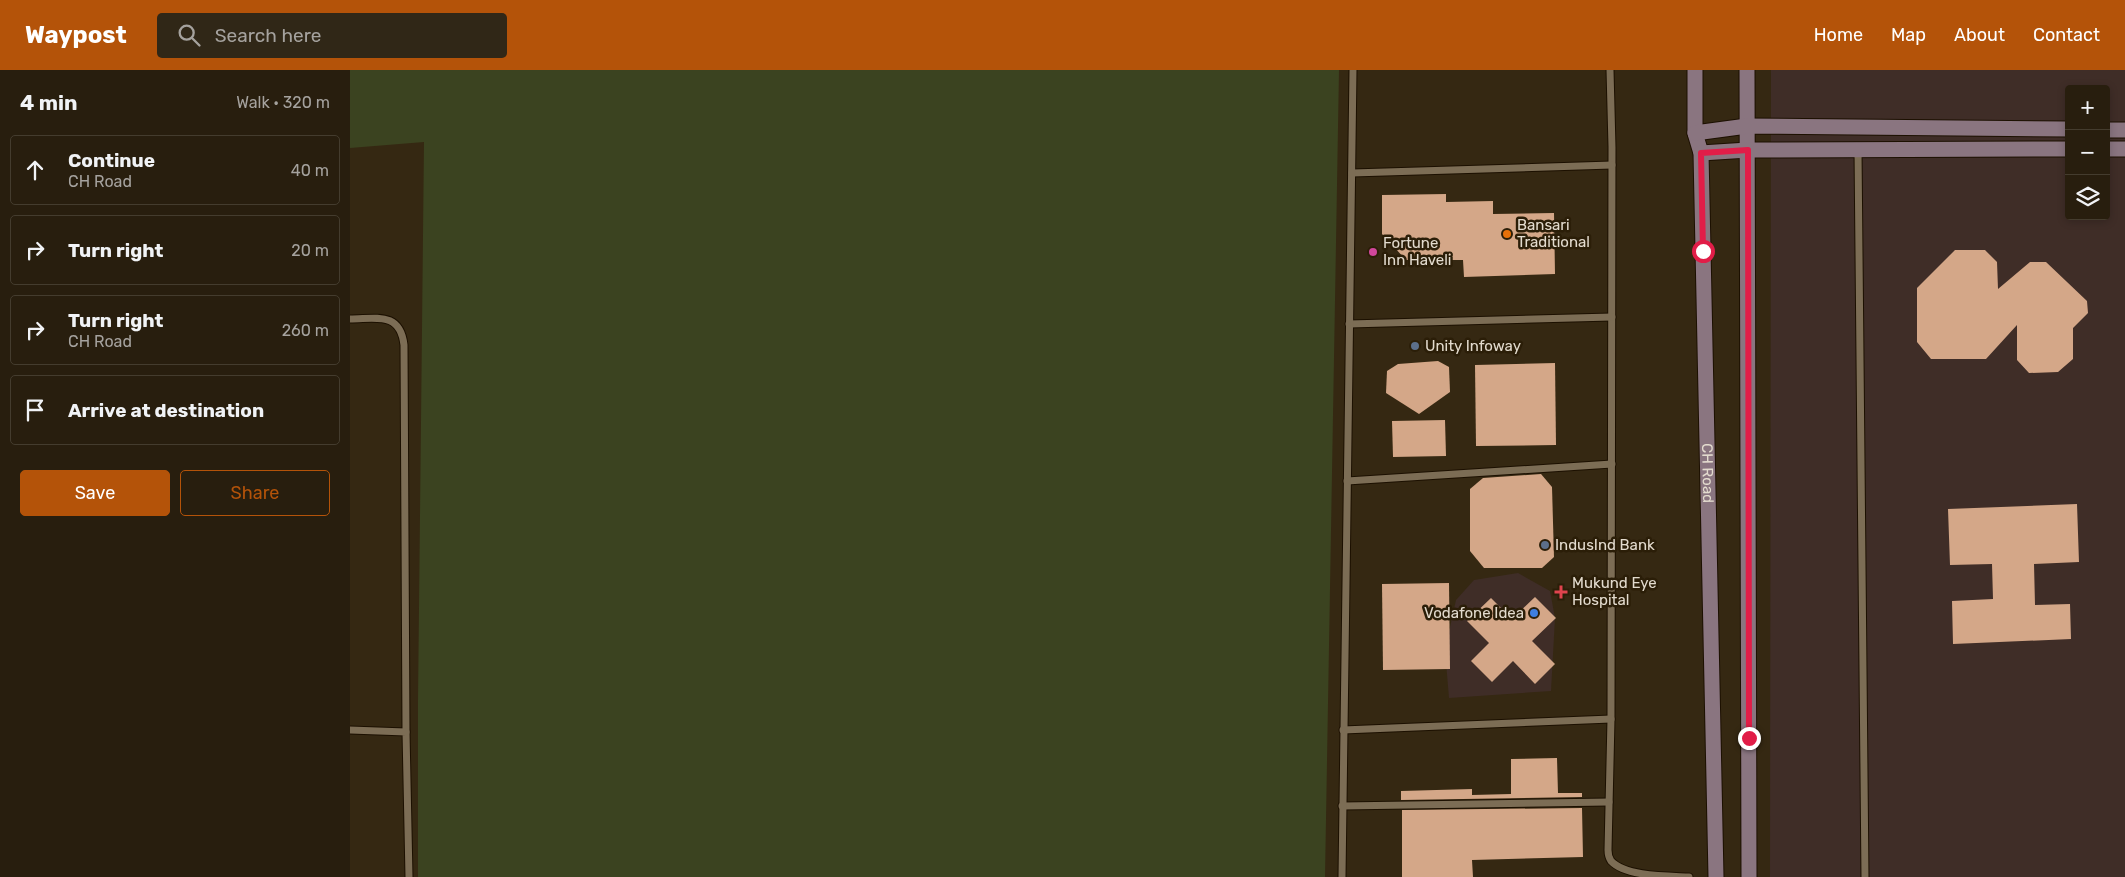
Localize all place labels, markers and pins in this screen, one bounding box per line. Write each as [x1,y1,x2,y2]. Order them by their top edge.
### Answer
place label: Bansari Traditional [1517,216,1590,251]
marker: Bansari Traditional [1501,228,1513,240]
place label: Fortune Inn Haveli [1383,234,1452,269]
marker: Fortune Inn Haveli [1367,246,1379,258]
place label: Unity Infoway [1425,337,1521,355]
marker: Unity Infoway [1409,340,1421,352]
place label: IndusInd Bank [1555,536,1655,554]
marker: IndusInd Bank [1539,539,1551,551]
place label: Mukund Eye Hospital [1572,574,1657,609]
marker: Mukund Eye Hospital [1554,585,1568,599]
place label: Vodafone Idea [1424,604,1524,622]
marker: Vodafone Idea [1528,607,1540,619]

